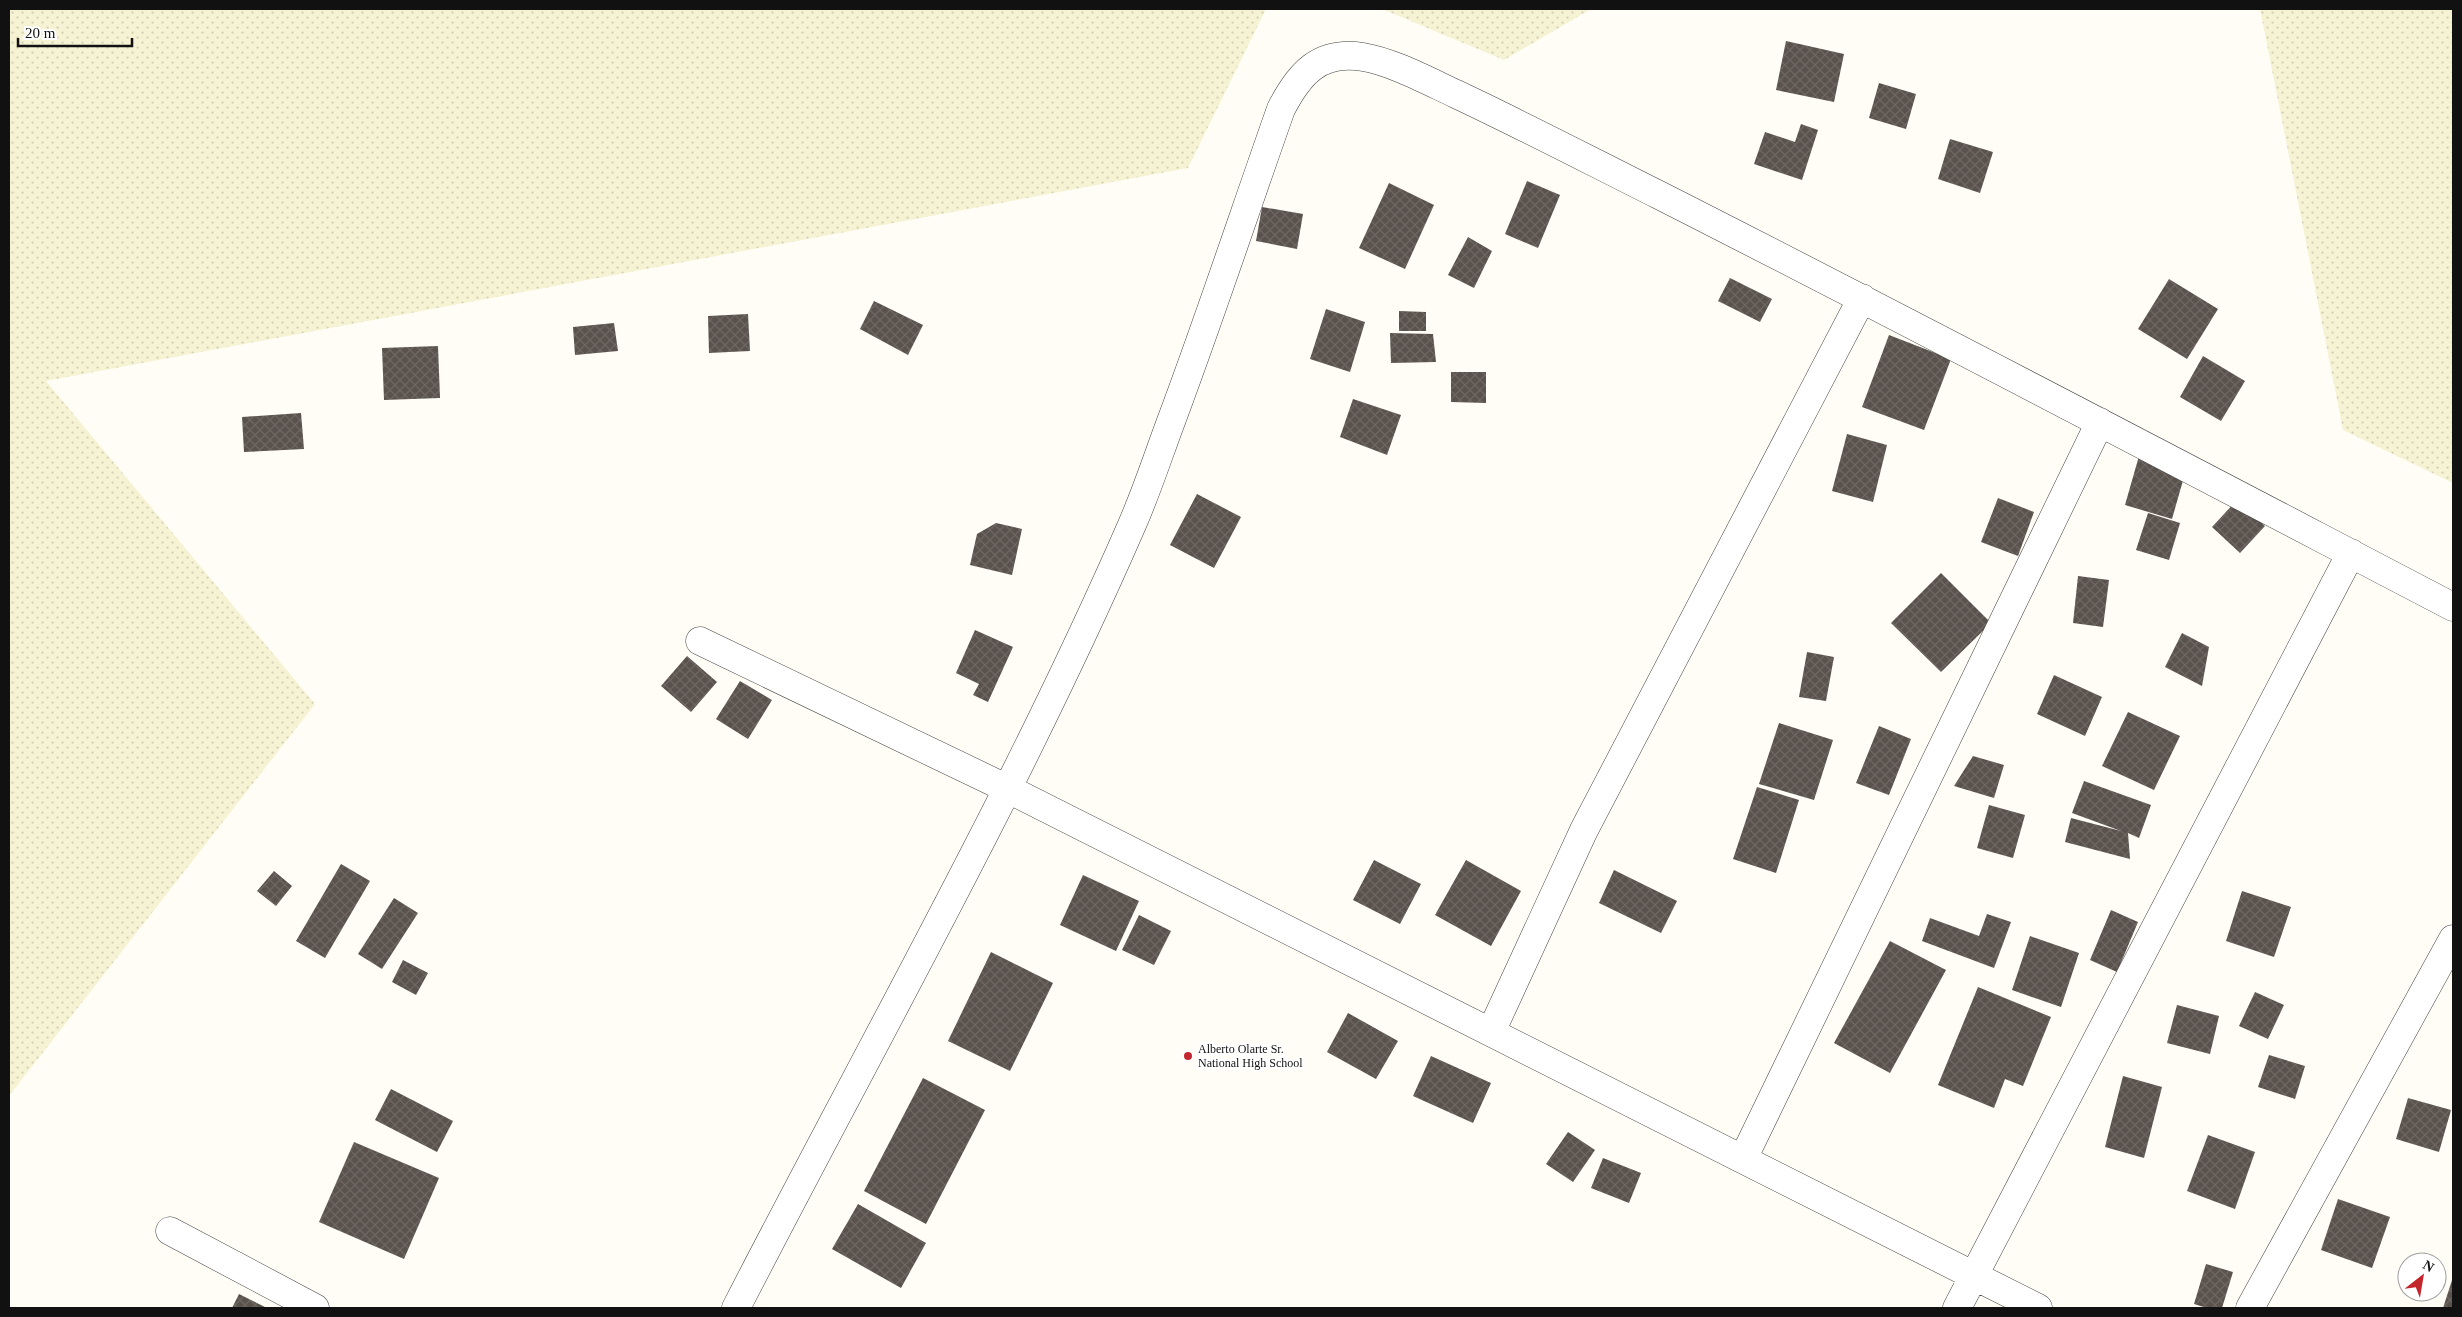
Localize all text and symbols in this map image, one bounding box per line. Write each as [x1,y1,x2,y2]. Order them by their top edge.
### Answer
scale bar [18,15,131,47]
text: 20 m [25,25,56,41]
place label: Alberto Olarte Sr. National High School [1198,1042,1303,1070]
marker: Alberto Olarte Sr. National High School [1182,1050,1194,1062]
north arrow [2397,1252,2447,1302]
text: N [2420,1257,2437,1275]

